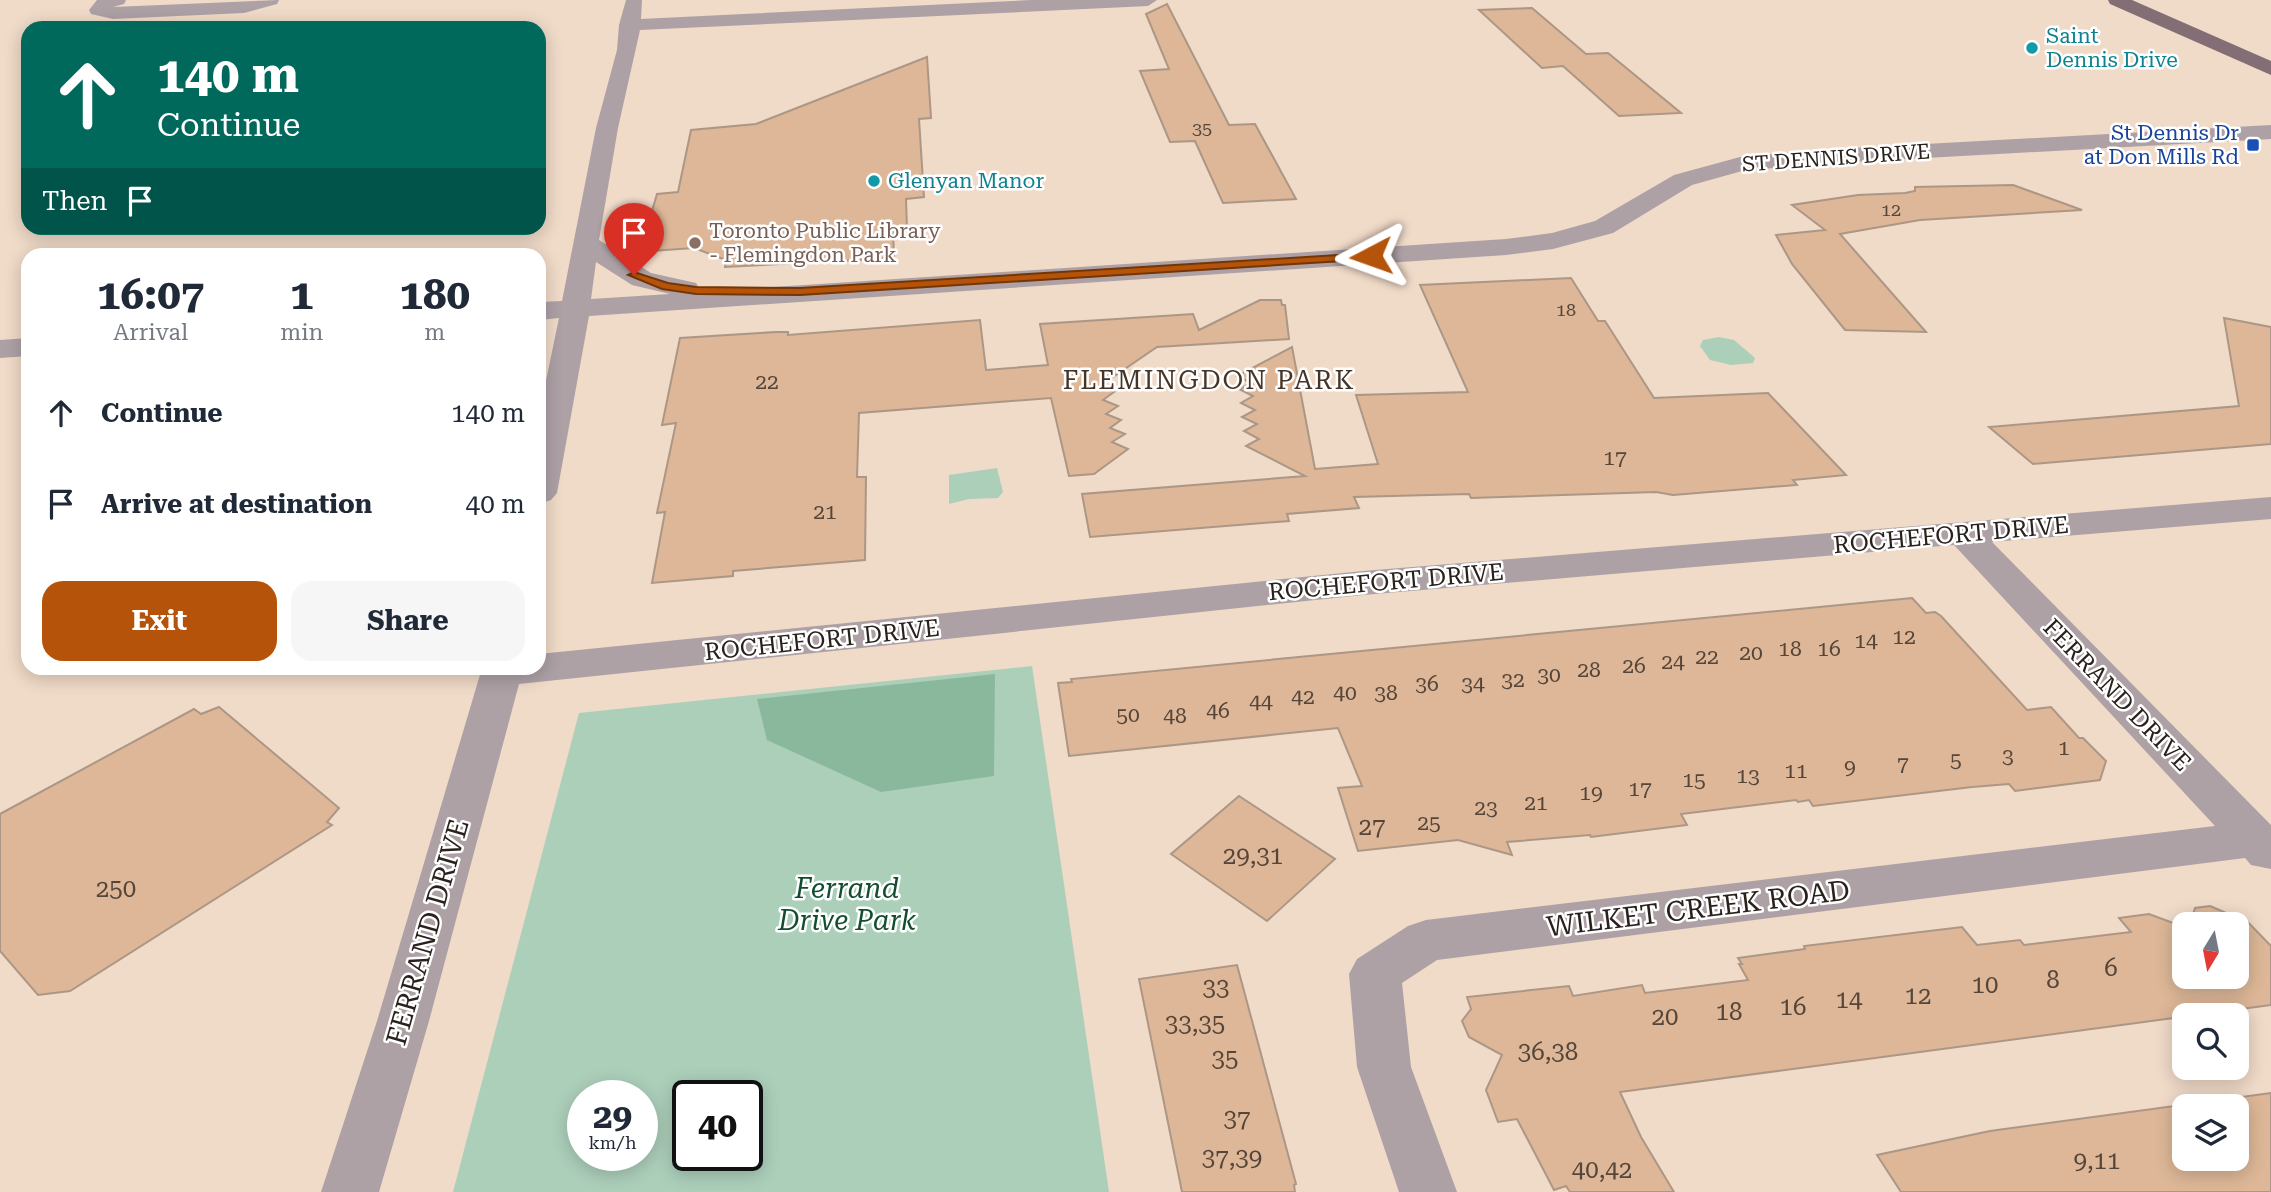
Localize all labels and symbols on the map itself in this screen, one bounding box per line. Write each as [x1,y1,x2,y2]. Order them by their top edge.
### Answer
place label: Saint Dennis Drive [2046,24,2178,72]
marker: Saint Dennis Drive [2024,40,2040,56]
house number: 35 [1192,118,1212,139]
place label: St Dennis Dr at Don Mills Rd [2084,121,2240,169]
marker: St Dennis Dr at Don Mills Rd [2245,137,2261,153]
street label: ST DENNIS DRIVE [1741,139,1931,177]
place label: Glenyan Manor [888,169,1044,193]
marker: Glenyan Manor [866,173,882,189]
house number: 12 [1881,199,1901,220]
pin [604,203,664,275]
place label: Toronto Public Library - Flemingdon Park [709,219,941,267]
position arrow [1334,219,1408,293]
marker: Toronto Public Library - Flemingdon Park [687,235,703,251]
house number: 18 [1556,299,1576,320]
district label: FLEMINGDON PARK [1063,365,1355,395]
house number: 22 [755,370,779,394]
house number: 17 [1603,446,1627,470]
house number: 21 [813,500,837,524]
street label: ROCHEFORT DRIVE [1832,511,2070,559]
street label: ROCHEFORT DRIVE [1267,558,1505,606]
street label: FERRAND DRIVE [2037,613,2197,777]
street label: ROCHEFORT DRIVE [703,614,941,666]
house number: 12 [1892,625,1916,649]
house number: 14 [1854,629,1878,653]
house number: 18 [1778,637,1802,661]
house number: 16 [1817,637,1841,661]
house number: 20 [1739,641,1763,665]
house number: 22 [1695,645,1719,669]
house number: 24 [1661,650,1685,674]
house number: 26 [1622,654,1646,678]
house number: 28 [1577,658,1601,682]
house number: 30 [1537,663,1561,687]
house number: 32 [1501,668,1525,692]
house number: 36 [1415,672,1439,696]
house number: 34 [1461,672,1485,696]
house number: 40 [1333,681,1357,705]
house number: 38 [1374,681,1398,705]
house number: 42 [1291,685,1315,709]
house number: 44 [1249,690,1273,714]
house number: 46 [1206,699,1230,723]
house number: 50 [1116,703,1140,727]
house number: 48 [1163,704,1187,728]
house number: 1 [2058,736,2070,760]
house number: 3 [2002,744,2014,768]
house number: 5 [1950,748,1962,772]
house number: 7 [1897,752,1909,776]
house number: 9 [1844,755,1856,779]
house number: 11 [1784,759,1808,783]
house number: 13 [1736,764,1760,788]
house number: 15 [1682,768,1706,792]
house number: 17 [1628,777,1652,801]
house number: 19 [1579,781,1603,805]
house number: 21 [1524,791,1548,815]
house number: 23 [1474,796,1498,820]
house number: 25 [1417,811,1441,835]
house number: 27 [1359,813,1385,841]
street label: FERRAND DRIVE [379,815,476,1049]
house number: 29,31 [1223,842,1283,870]
park label: Ferrand Drive Park [777,872,917,937]
street label: WILKET CREEK ROAD [1545,874,1852,943]
house number: 250 [96,875,136,903]
north arrow [2172,912,2249,989]
house number: 6 [2104,954,2118,982]
house number: 8 [2046,966,2060,994]
house number: 10 [1972,971,1998,999]
house number: 33 [1203,974,1229,1002]
house number: 12 [1905,982,1931,1010]
house number: 14 [1836,986,1863,1014]
house number: 16 [1780,993,1806,1021]
house number: 18 [1716,998,1742,1026]
house number: 20 [1652,1003,1678,1031]
house number: 33,35 [1165,1010,1225,1038]
house number: 36,38 [1518,1038,1578,1066]
house number: 35 [1212,1045,1238,1073]
speed limit sign: 40 [672,1080,763,1171]
house number: 37 [1224,1105,1250,1133]
house number: 37,39 [1202,1144,1262,1172]
house number: 9,11 [2074,1147,2120,1175]
house number: 40,42 [1572,1156,1632,1184]

